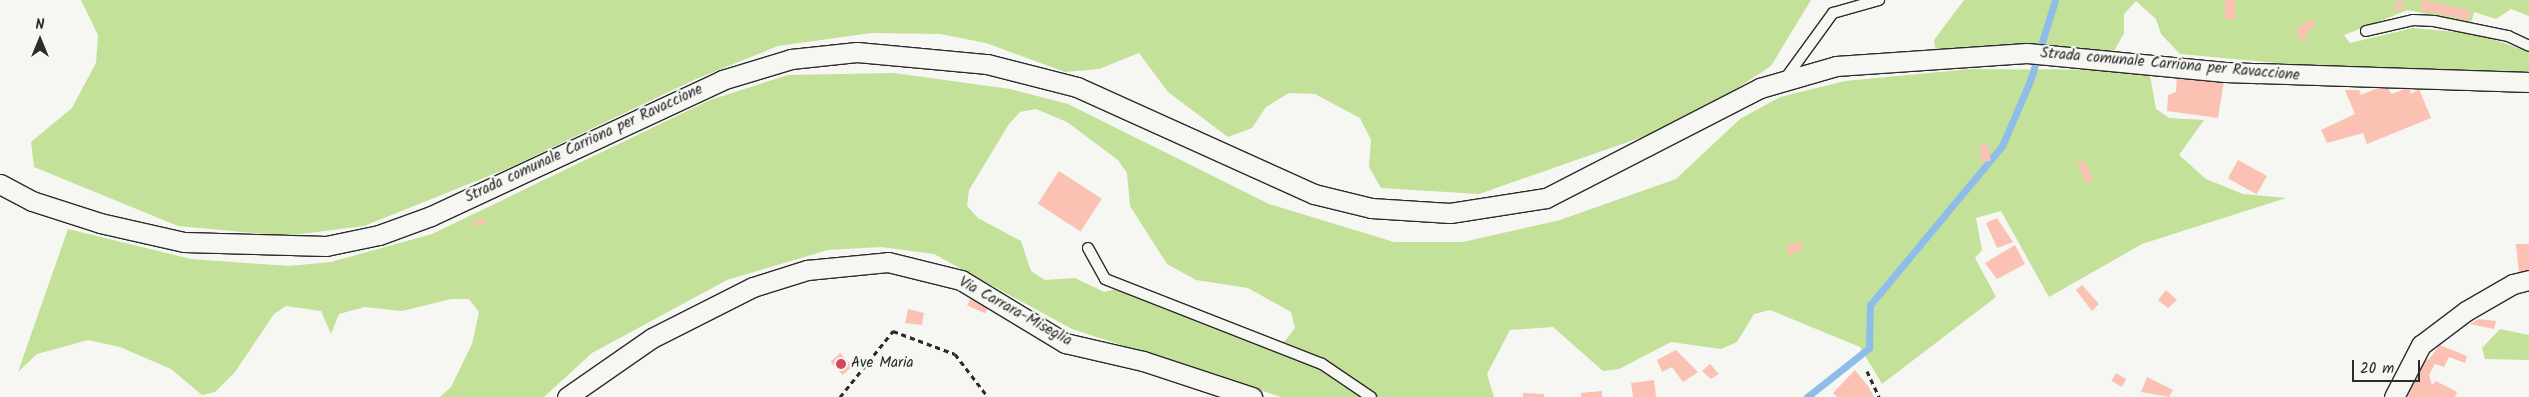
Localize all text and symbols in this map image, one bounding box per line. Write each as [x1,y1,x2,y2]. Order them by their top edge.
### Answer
text: N [36,14,44,36]
north arrow [15,15,65,65]
street label: Strada comunale Carriona per Ravaccione [2040,45,2300,85]
street label: Strada comunale Carriona per Ravaccione [462,81,706,207]
street label: Via Carrara-Miseglia [955,273,1075,351]
scale bar [2354,350,2422,382]
place label: Ave Maria [851,355,914,373]
text: 20 m [2360,357,2394,381]
marker: Ave Maria [835,358,847,370]

